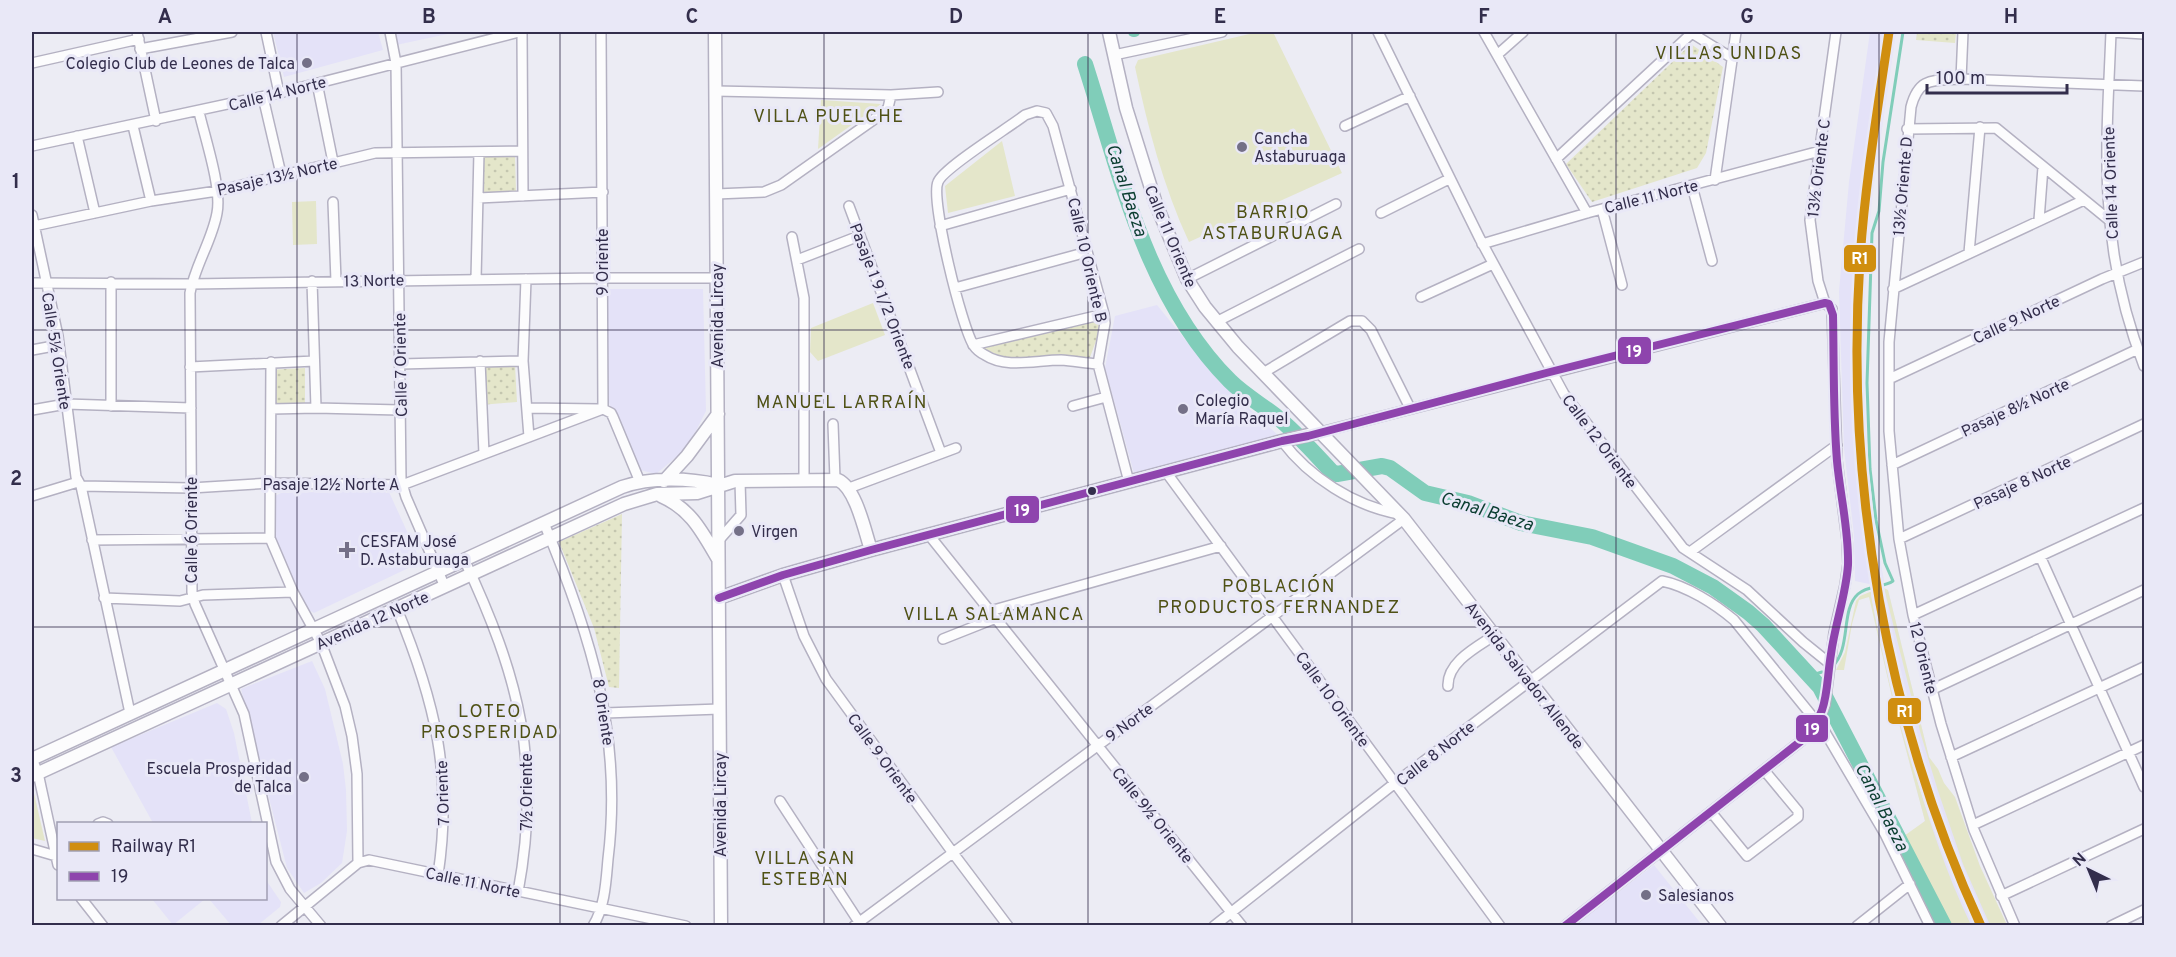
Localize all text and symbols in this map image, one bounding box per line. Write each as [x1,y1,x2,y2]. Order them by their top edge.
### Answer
text: A [158,5,172,31]
text: B [422,5,436,31]
text: C [686,5,698,31]
text: D [949,5,963,31]
text: E [1214,5,1226,31]
text: F [1478,5,1490,31]
text: G [1740,5,1754,31]
text: H [2004,5,2018,31]
district label: VILLAS UNIDAS [1655,43,1803,66]
place label: Colegio Club de Leones de Talca [66,55,295,75]
marker: Colegio Club de Leones de Talca [300,56,314,70]
scale bar [1927,57,2066,95]
text: 100 m [1936,68,1985,91]
street label: Calle 14 Norte [227,73,328,117]
district label: VILLA PUELCHE [753,106,905,129]
street label: 13½ Oriente C [1804,118,1836,219]
street label: Calle 14 Oriente [2100,126,2124,240]
place label: Cancha Astaburuaga [1254,130,1346,168]
street label: 13½ Oriente D [1890,136,1918,237]
marker: Cancha Astaburuaga [1235,140,1249,154]
water label: Canal Baeza [1100,141,1152,240]
street label: Pasaje 13½ Norte [215,154,340,202]
text: 1 [12,170,20,196]
street label: Calle 11 Norte [1602,177,1701,219]
street label: Calle 11 Oriente [1139,183,1200,291]
street label: Calle 10 Oriente B [1062,196,1110,325]
district label: BARRIO ASTABURUAGA [1202,202,1344,246]
street label: Pasaje 1 9 1/2 Oriente [844,221,918,373]
street label: 9 Oriente [594,228,614,296]
line badge: R1 [1843,244,1877,273]
text: R1 [1851,250,1869,270]
street label: Avenida Lircay [709,264,729,368]
street label: 13 Norte [344,271,404,293]
street label: Calle 5½ Oriente [36,291,74,412]
street label: Calle 9 Norte [1970,292,2064,350]
street label: Calle 7 Oriente [391,313,413,417]
line badge: 19 [1617,336,1652,365]
text: 19 [1626,343,1642,363]
street label: Pasaje 8½ Norte [1959,375,2073,443]
district label: MANUEL LARRAÍN [756,390,928,415]
street label: Calle 12 Oriente [1556,391,1640,493]
place label: Colegio María Raquel [1195,392,1288,430]
marker: Colegio María Raquel [1176,402,1190,416]
street label: Pasaje 8 Norte [1971,452,2075,515]
text: 2 [10,467,22,493]
street label: Pasaje 12½ Norte A [262,476,400,496]
street label: Calle 6 Oriente [183,477,203,583]
unlabelled marker [1086,485,1098,497]
water label: Canal Baeza [1437,487,1537,538]
line badge: 19 [1005,495,1040,524]
text: 19 [1014,502,1030,522]
place label: Virgen [751,523,798,543]
marker: Virgen [732,524,746,538]
place label: CESFAM José D. Astaburuaga [360,533,469,571]
marker: CESFAM José D. Astaburuaga [338,541,356,559]
district label: POBLACIÓN PRODUCTOS FERNANDEZ [1157,574,1401,620]
street label: Avenida 12 Norte [313,588,433,656]
street label: Avenida Salvador Allende [1460,598,1587,754]
district label: VILLA SALAMANCA [903,604,1085,627]
street label: 12 Oriente [1903,620,1941,697]
street label: Calle 10 Oriente [1290,648,1373,752]
street label: 8 Oriente [587,677,617,747]
line badge: R1 [1887,697,1922,725]
street label: 9 Norte [1102,700,1158,748]
district label: LOTEO PROSPERIDAD [421,701,559,745]
text: R1 [1896,703,1914,723]
street label: Calle 9 Oriente [842,710,921,808]
line badge: 19 [1795,714,1829,743]
street label: Calle 8 Norte [1393,718,1480,791]
text: 19 [1804,721,1820,741]
street label: 7½ Oriente [518,753,538,831]
street label: Avenida Lircay [712,753,732,857]
place label: Escuela Prosperidad de Talca [147,760,292,798]
street label: 7 Oriente [433,760,455,826]
water label: Canal Baeza [1849,760,1913,856]
text: 3 [10,764,22,790]
street label: Calle 9½ Oriente [1106,764,1196,869]
marker: Escuela Prosperidad de Talca [297,770,311,784]
legend [57,822,267,900]
text: Railway R1 [111,836,196,859]
north arrow [2059,840,2119,900]
district label: VILLA SAN ESTEBAN [754,848,856,892]
text: N [2069,849,2091,872]
street label: Calle 11 Norte [423,864,522,904]
text: 19 [111,866,128,889]
place label: Salesianos [1658,887,1734,907]
marker: Salesianos [1639,888,1653,902]

